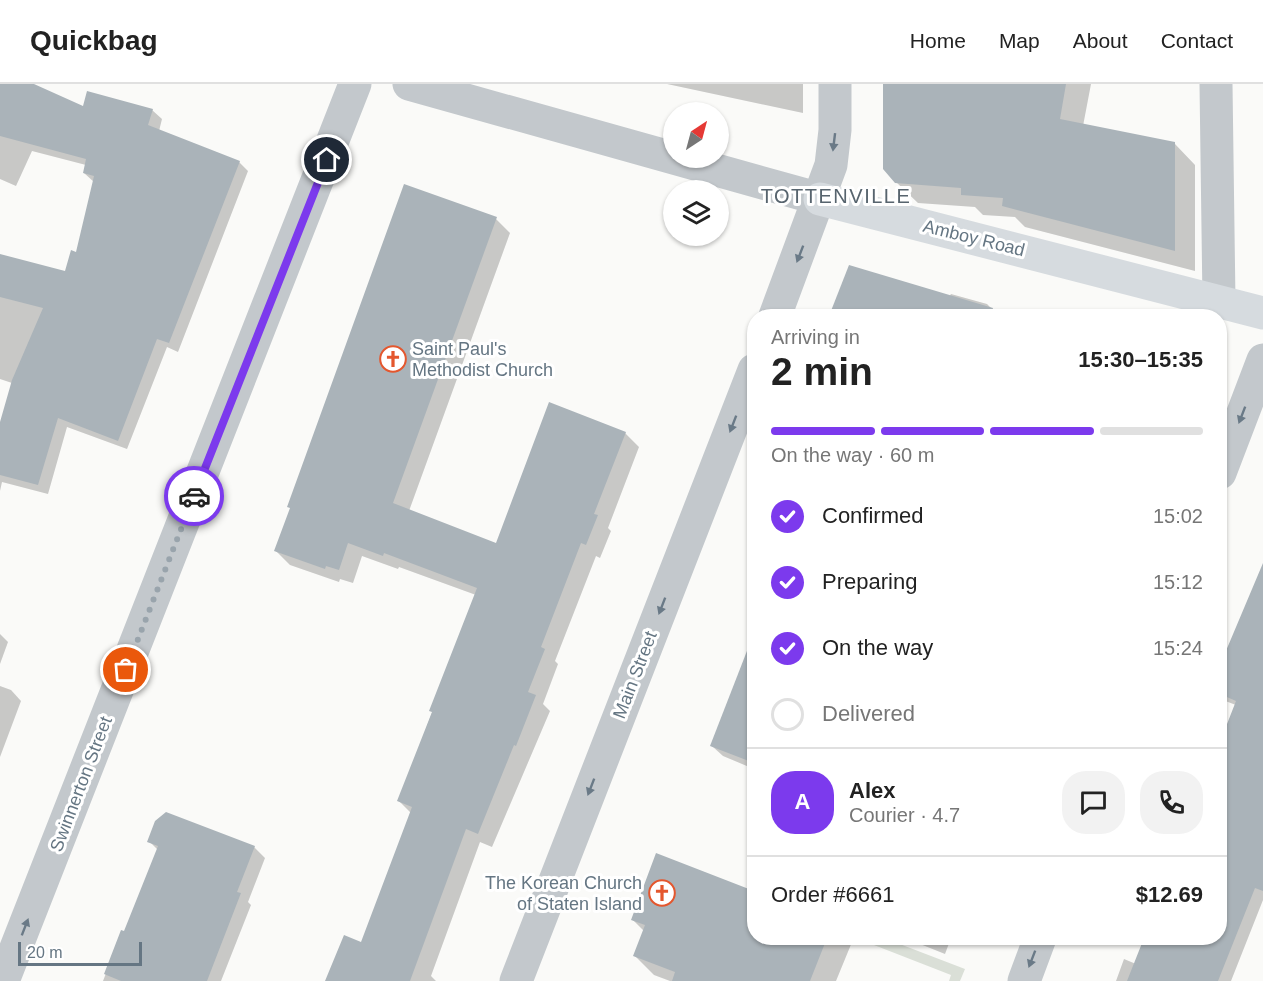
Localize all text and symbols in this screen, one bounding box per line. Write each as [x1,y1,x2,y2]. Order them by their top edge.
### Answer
text: Quickbag [30,25,158,56]
text: Home [910,29,966,52]
text: Map [999,29,1040,52]
text: About [1073,29,1128,52]
text: Contact [1161,29,1233,52]
north arrow [663,102,729,168]
map controls [663,102,729,246]
one-way arrow [829,133,839,152]
pin [301,134,352,185]
icon: home [310,143,343,176]
button: layers [663,180,729,246]
district label: TOTTENVILLE [761,185,911,207]
street label: Amboy Road [921,216,1027,260]
one-way arrow [795,245,804,263]
text: Arriving in [771,326,860,348]
place label: Saint Paul's Methodist Church [412,339,553,380]
church icon: Saint Paul's Methodist Church [378,344,408,374]
text: 15:30–15:35 [1078,347,1203,372]
text: 2 min [771,350,873,393]
one-way arrow [1237,406,1246,424]
one-way arrow [728,416,738,434]
text: On the way · 60 m [771,444,934,466]
courier [164,466,224,526]
icon: car [178,480,211,513]
icon: check [771,500,804,533]
text: Confirmed [822,503,923,528]
text: 15:02 [1153,505,1203,527]
icon: check [771,566,804,599]
text: Preparing [822,569,917,594]
text: 15:12 [1153,571,1203,593]
one-way arrow [657,597,666,615]
street label: Main Street [609,628,661,722]
icon: check [771,632,804,665]
text: On the way [822,635,933,660]
text: 15:24 [1153,637,1203,659]
pin [100,644,151,695]
icon: bag [109,653,142,686]
text: Delivered [822,701,915,726]
street label: Swinnerton Street [46,714,116,854]
button: chat [1062,771,1125,834]
button: phone [1140,771,1203,834]
text: Alex [849,778,895,803]
one-way arrow [586,779,596,797]
text: A [795,789,810,814]
text: Courier · 4.7 [849,804,960,826]
place label: The Korean Church of Staten Island [485,873,642,914]
church icon: The Korean Church of Staten Island [647,878,677,908]
text: Order #6661 [771,882,895,907]
text: $12.69 [1136,882,1203,907]
one-way arrow [20,917,30,935]
scale bar [18,939,142,966]
text: 20 m [27,944,63,961]
one-way arrow [1027,950,1036,968]

